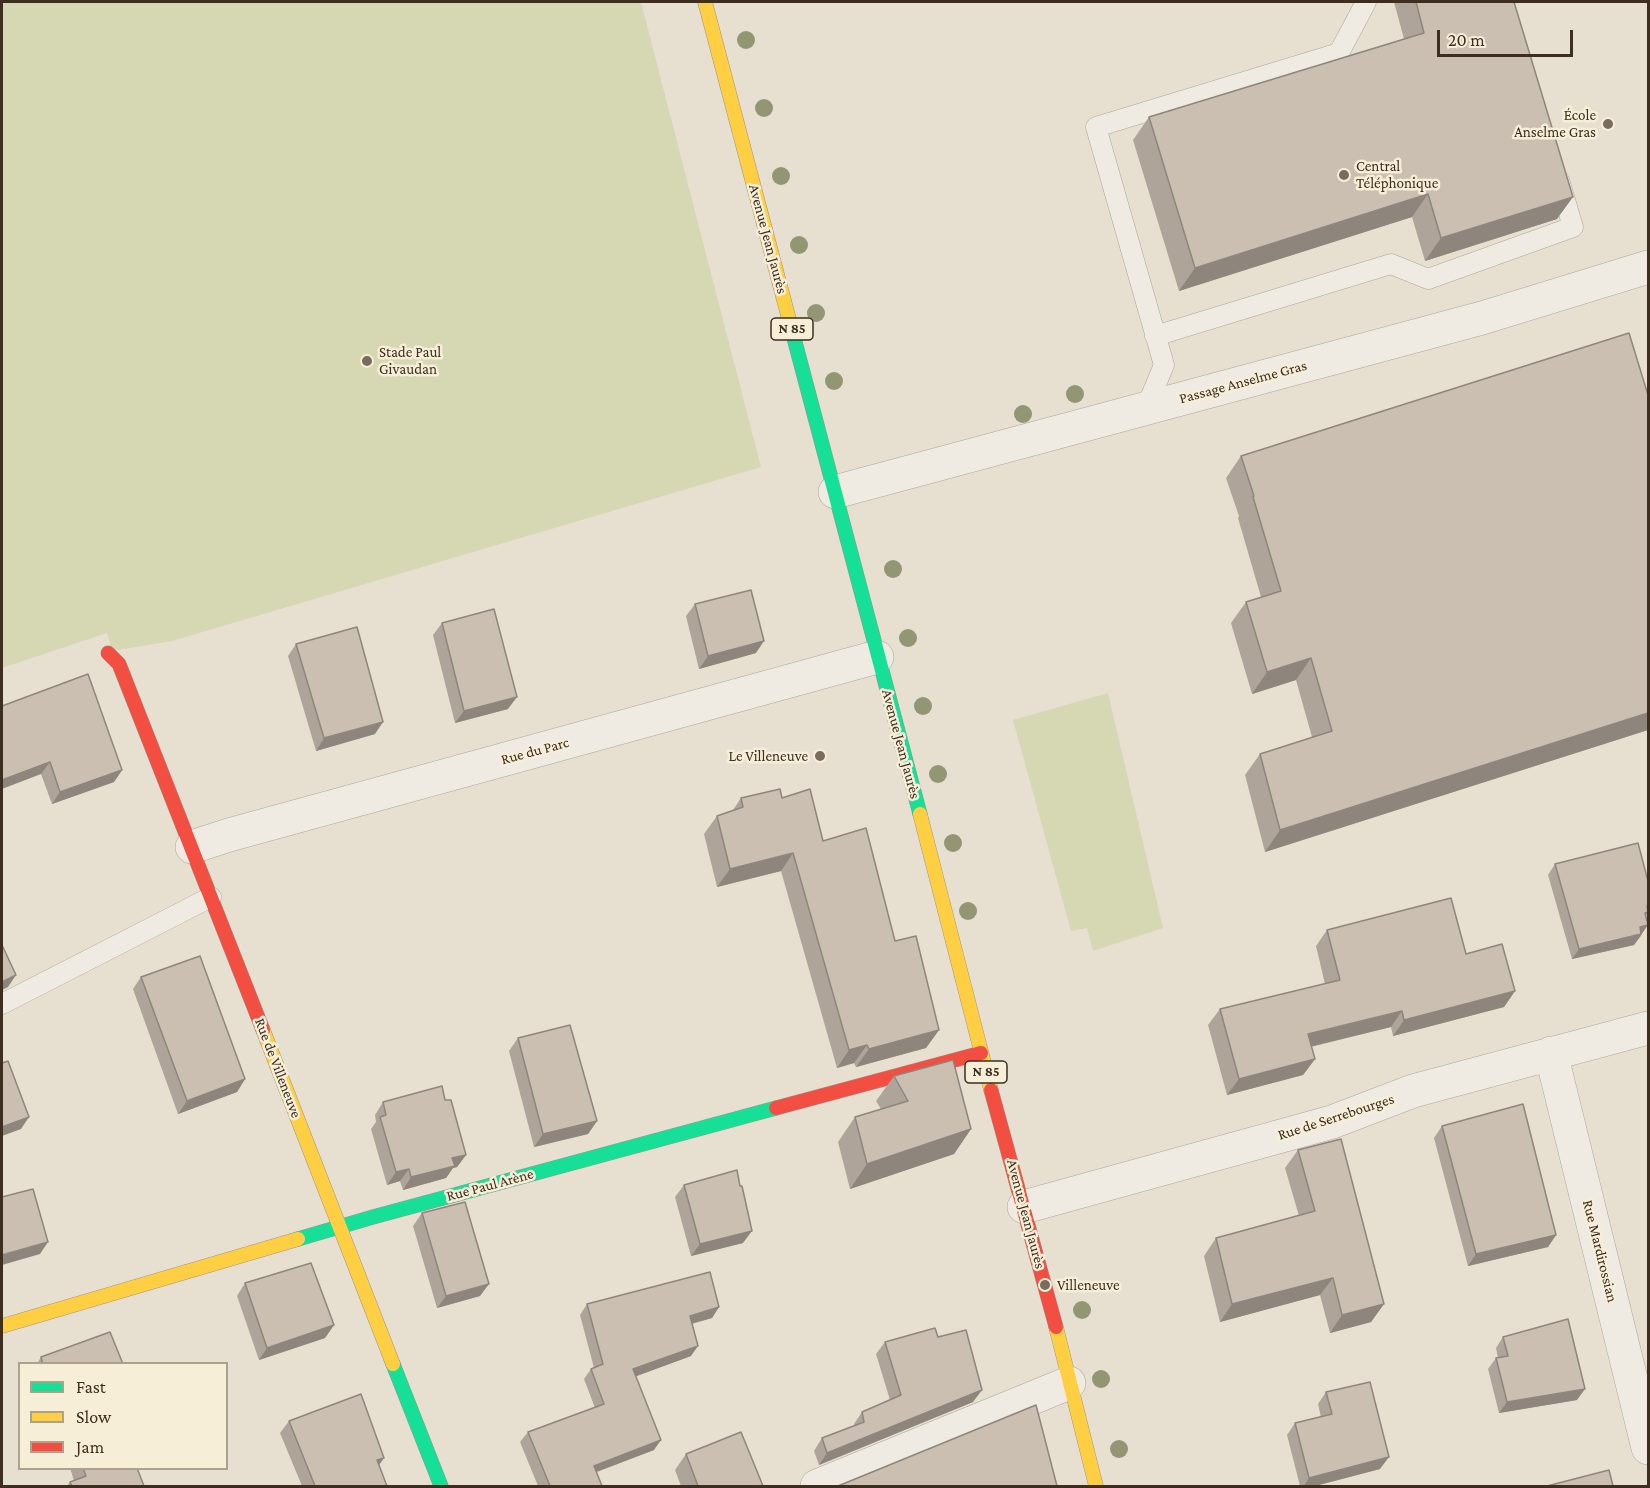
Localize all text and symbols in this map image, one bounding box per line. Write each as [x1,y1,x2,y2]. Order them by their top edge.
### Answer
scale bar [1440,18,1576,56]
text: 20 m [1448,30,1485,50]
place label: École Anselme Gras [1514,106,1596,141]
marker: École Anselme Gras [1601,117,1615,131]
place label: Central Téléphonique [1356,157,1438,192]
marker: Central Téléphonique [1337,168,1351,182]
street label: Avenue Jean Jaurès [745,182,791,296]
road number: N 85 [771,318,813,340]
place label: Stade Paul Givaudan [379,343,441,378]
marker: Stade Paul Givaudan [360,354,374,368]
street label: Passage Anselme Gras [1177,356,1309,408]
street label: Avenue Jean Jaurès [878,687,924,801]
street label: Rue du Parc [499,733,571,769]
place label: Le Villeneuve [728,747,808,765]
marker: Le Villeneuve [813,749,827,763]
street label: Rue de Villeneuve [251,1016,305,1120]
road number: N 85 [965,1061,1007,1083]
street label: Rue de Serrebourges [1276,1090,1396,1144]
street label: Avenue Jean Jaurès [1003,1157,1049,1271]
street label: Rue Paul Arène [445,1165,535,1205]
street label: Rue Mardirossian [1579,1198,1621,1304]
place label: Villeneuve [1057,1276,1120,1294]
marker: Villeneuve [1038,1278,1052,1292]
legend [18,1362,228,1470]
text: Fast [76,1377,106,1397]
text: Slow [76,1407,111,1427]
text: Jam [76,1437,104,1457]

